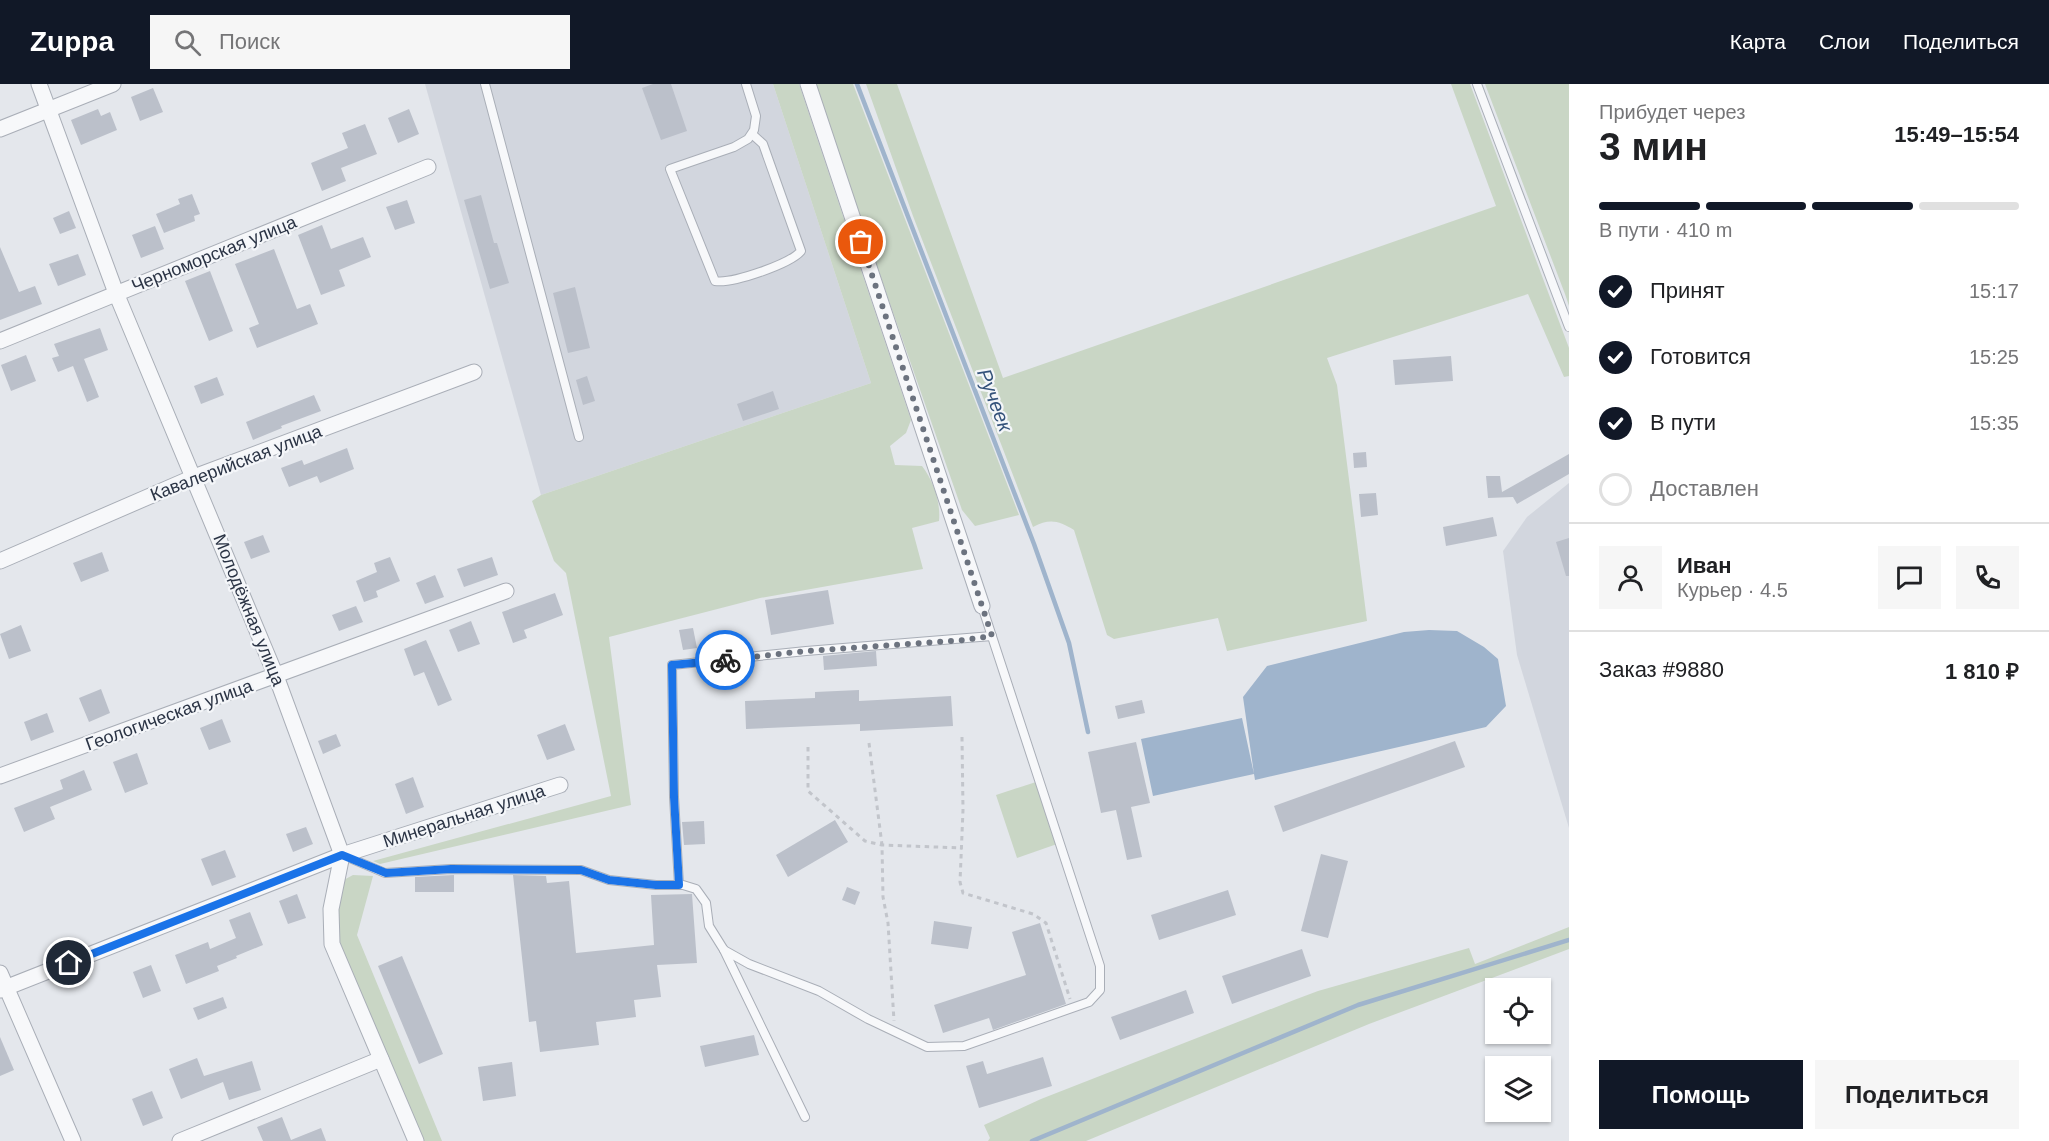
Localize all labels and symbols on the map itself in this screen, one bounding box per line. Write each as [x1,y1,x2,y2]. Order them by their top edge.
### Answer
street label: Черноморская улица [129,211,300,296]
pin [835,216,886,267]
water label: Ручеек [973,366,1018,436]
street label: Кавалерийская улица [147,421,325,505]
street label: Молодёжная улица [209,531,289,690]
courier [695,630,755,690]
street label: Геологическая улица [83,675,256,755]
street label: Минеральная улица [381,780,548,852]
pin [43,937,94,988]

